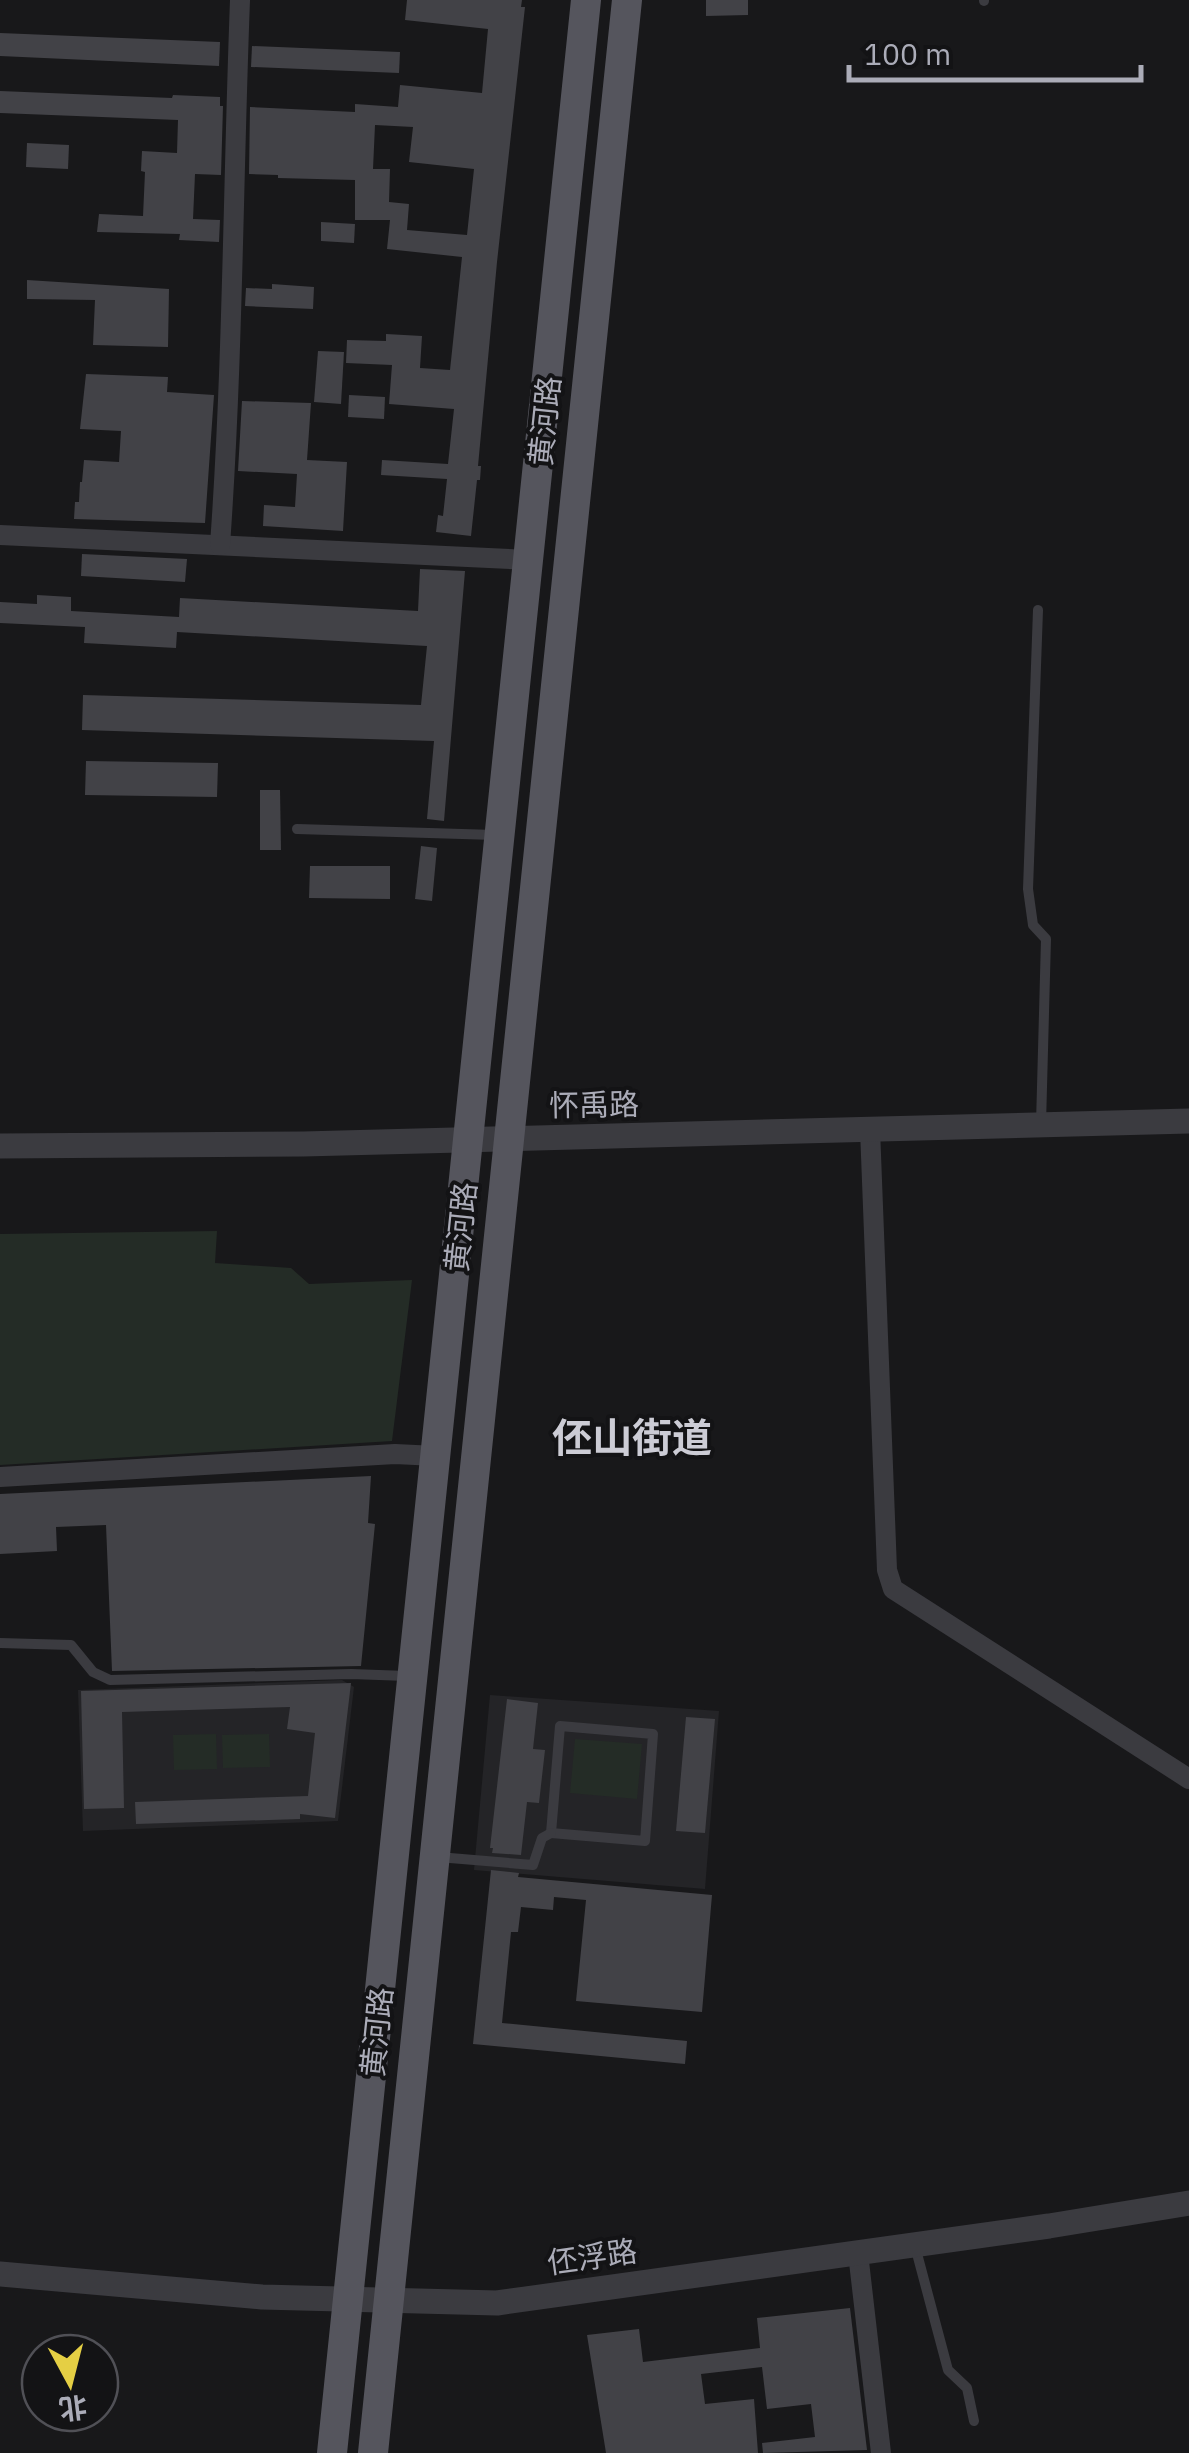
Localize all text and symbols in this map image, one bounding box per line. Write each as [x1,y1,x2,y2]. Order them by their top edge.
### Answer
scale bar [849,20,1142,82]
text: 100 m [864,34,951,73]
street label: 黄河路 [520,374,568,468]
street label: 怀禹路 [549,1084,639,1124]
street label: 黄河路 [436,1180,484,1274]
district label: 伾山街道 [552,1411,712,1463]
street label: 黄河路 [352,1985,400,2079]
street label: 伾浮路 [545,2230,639,2282]
north arrow [20,2333,120,2433]
text: 北 [57,2388,89,2428]

